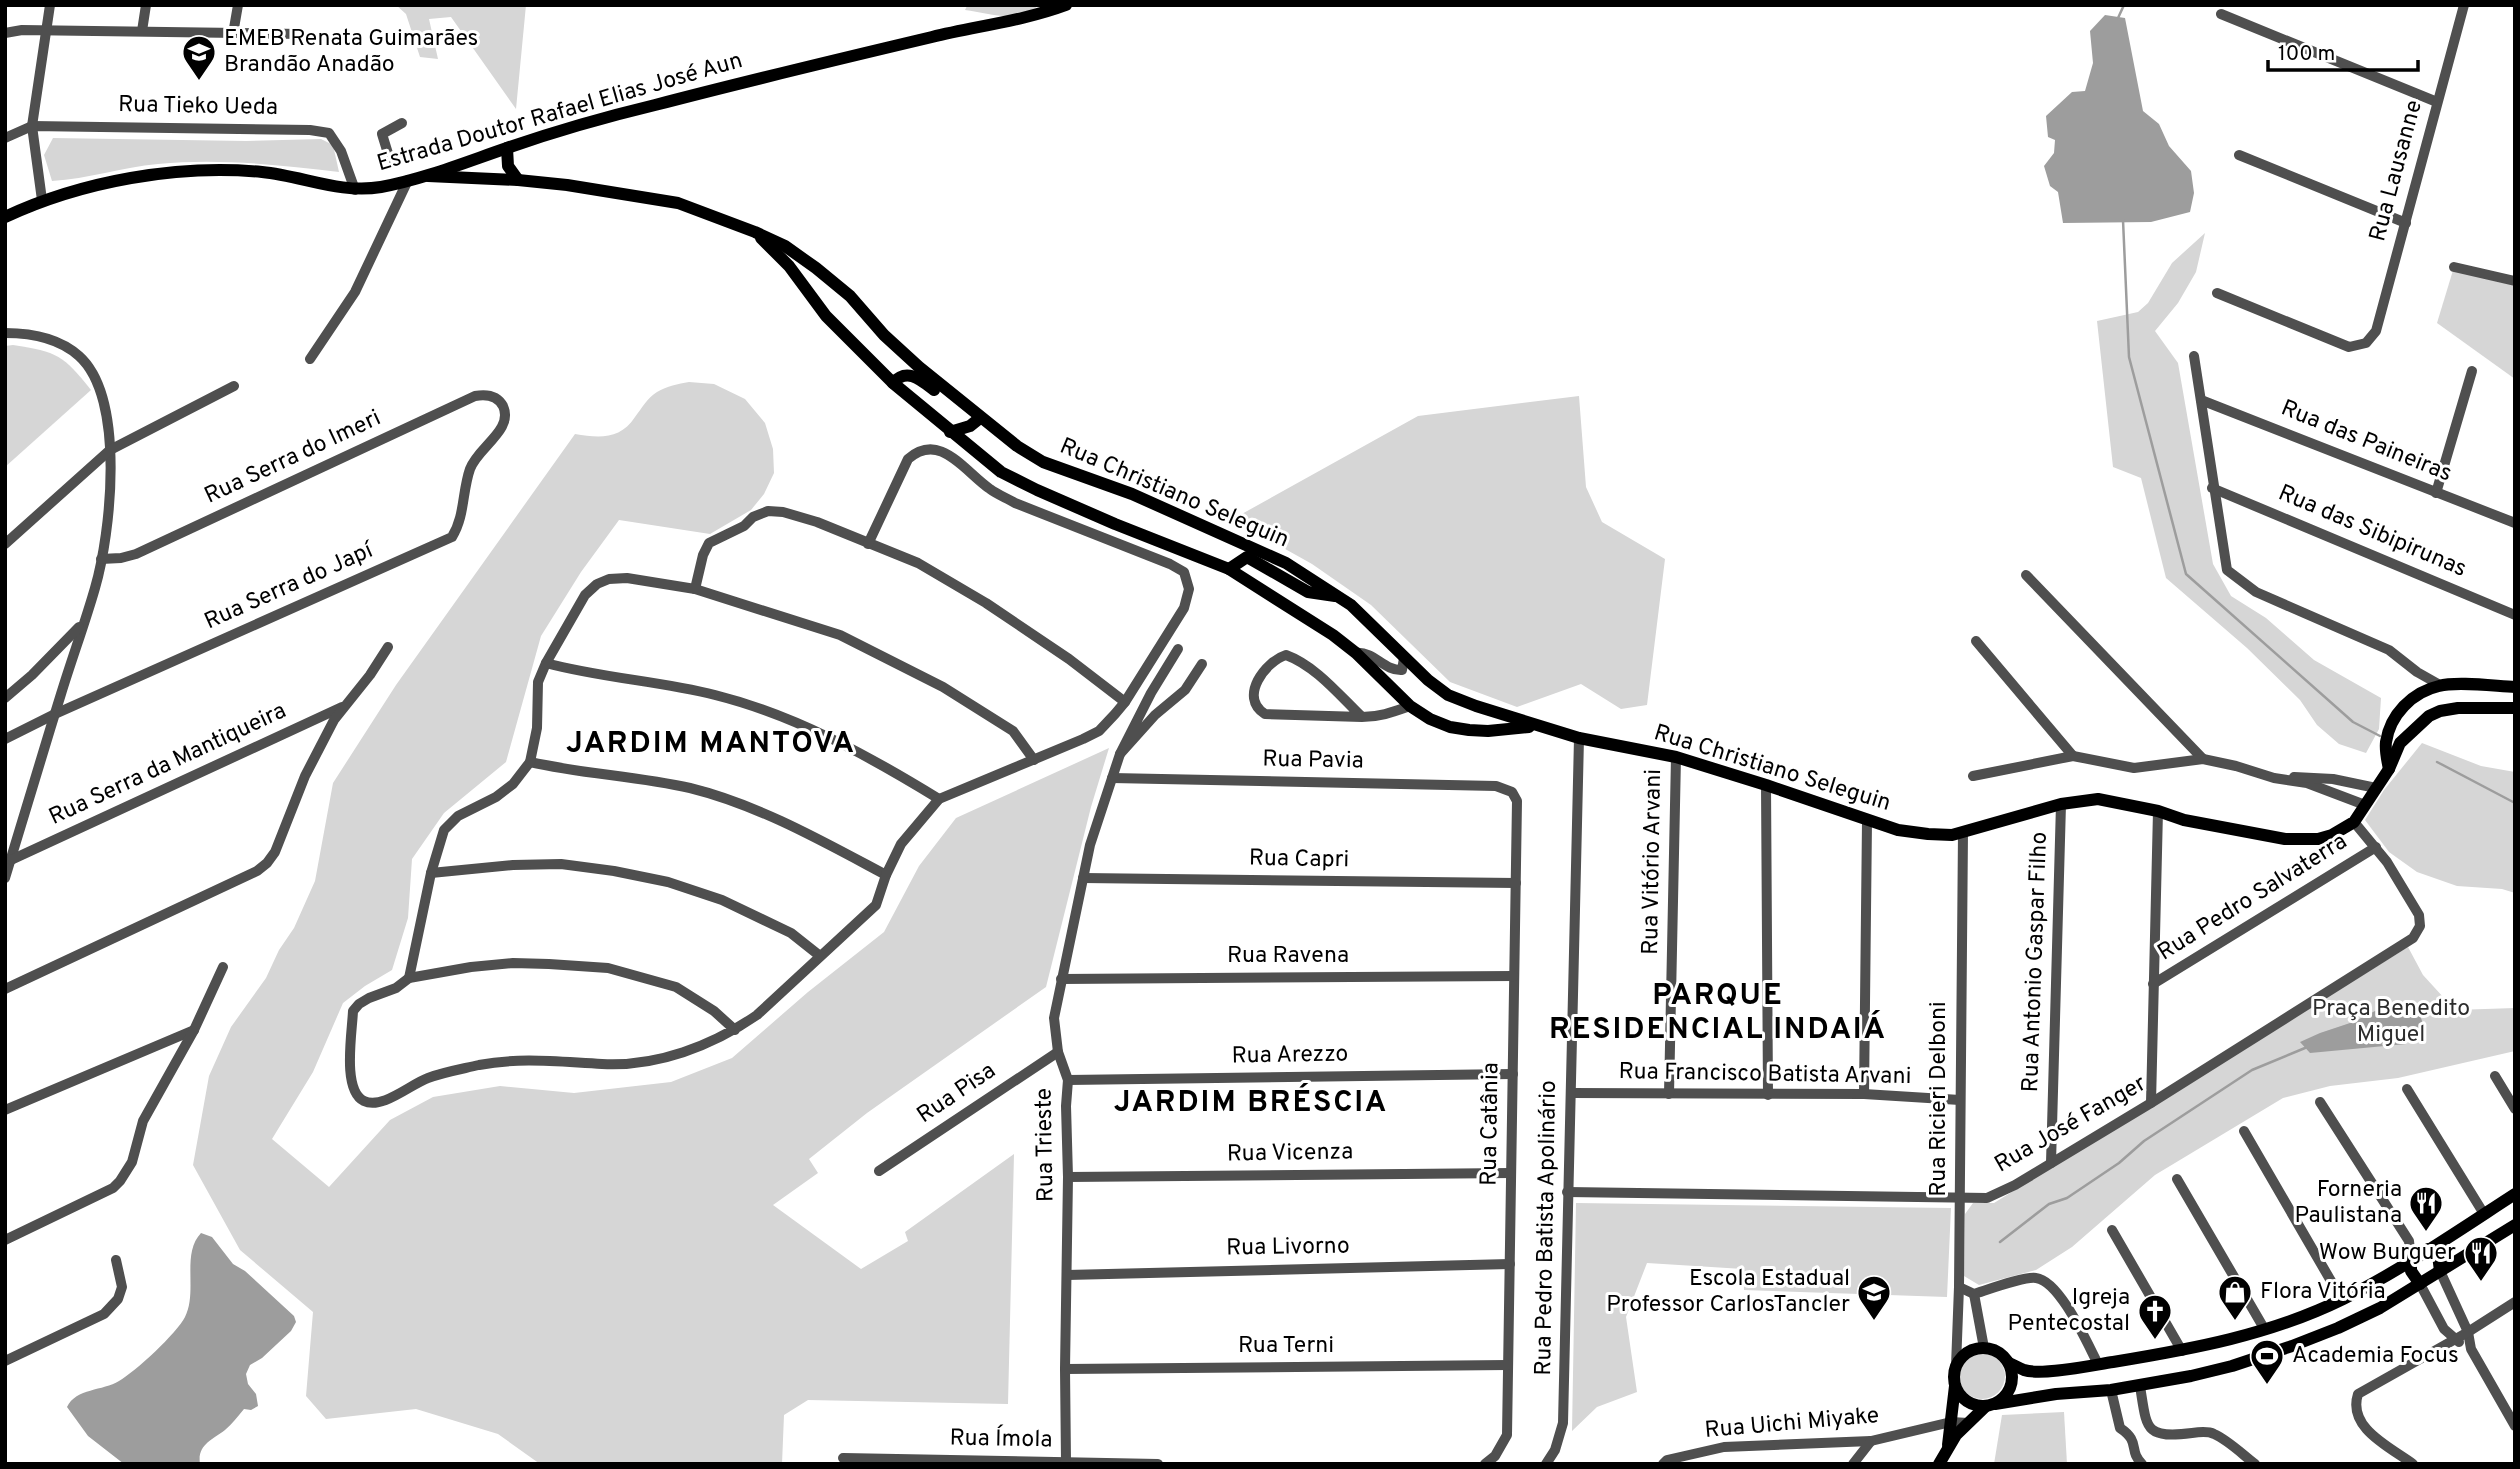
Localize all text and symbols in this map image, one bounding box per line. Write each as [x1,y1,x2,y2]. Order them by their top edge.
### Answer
place label: EMEB Renata Guimarães Brandão Anadão [224,25,478,80]
scale bar [2268,28,2418,72]
school or university icon: EMEB Renata Guimarães Brandão Anadão [180,33,218,82]
text: 100 m [2278,41,2335,68]
street label: Estrada Doutor Rafael Elias José Aun [374,47,746,179]
street label: Rua Tieko Ueda [118,91,278,123]
street label: Rua Lausanne [2364,97,2430,245]
street label: Rua das Paineiras [2276,395,2456,489]
street label: Rua Serra do Imeri [200,404,386,512]
street label: Rua Christiano Seleguin [1055,433,1293,555]
street label: Rua das Sibipirunas [2273,479,2471,585]
street label: Rua Serra do Japí [200,536,380,637]
street label: Rua Serra da Mantiqueira [45,697,291,833]
street label: Rua Christiano Seleguin [1650,719,1894,819]
district label: JARDIM MANTOVA [566,726,856,763]
street label: Rua Pavia [1262,746,1364,776]
street label: Rua Vitório Arvani [1637,769,1669,955]
street label: Rua Pedro Salvaterra [2153,828,2353,968]
street label: Rua Antonio Gaspar Filho [2017,831,2055,1093]
street label: Rua Capri [1249,845,1349,875]
street label: Rua Ravena [1227,942,1349,971]
district label: PARQUE RESIDENCIAL INDAIÁ [1549,978,1887,1049]
park label: Praça Benedito Miguel [2312,995,2470,1050]
street label: Rua Ricieri Delboni [1925,1001,1954,1197]
street label: Rua Arezzo [1231,1040,1349,1072]
street label: Rua Pisa [912,1057,1002,1131]
street label: Rua Francisco Batista Arvani [1618,1058,1912,1092]
street label: Rua Catânia [1475,1062,1507,1186]
street label: Rua José Fanger [1990,1070,2152,1180]
street label: Rua Pedro Batista Apolinário [1530,1080,1564,1376]
district label: JARDIM BRÉSCIA [1114,1083,1388,1122]
street label: Rua Trieste [1031,1088,1061,1202]
street label: Rua Vicenza [1227,1138,1353,1170]
place label: Forneria Paulistana [2294,1176,2402,1231]
restaurant icon: Forneria Paulistana [2407,1184,2445,1233]
street label: Rua Livorno [1226,1232,1350,1264]
restaurant icon: Wow Burguer [2462,1234,2500,1283]
place label: Wow Burguer [2319,1239,2456,1268]
place label: Escola Estadual Professor CarlosTancler [1606,1265,1850,1320]
school or university icon: Escola Estadual Professor CarlosTancler [1855,1273,1893,1322]
shop icon: Flora Vitória [2216,1273,2254,1322]
place label: Flora Vitória [2260,1278,2386,1307]
place label: Igreja Pentecostal [2008,1284,2130,1339]
church icon: Igreja Pentecostal [2136,1292,2174,1341]
street label: Rua Terni [1238,1332,1334,1361]
sports icon: Academia Focus [2248,1337,2286,1386]
place label: Academia Focus [2292,1342,2459,1371]
street label: Rua Uichi Miyake [1704,1402,1880,1446]
street label: Rua Ímola [949,1424,1053,1455]

